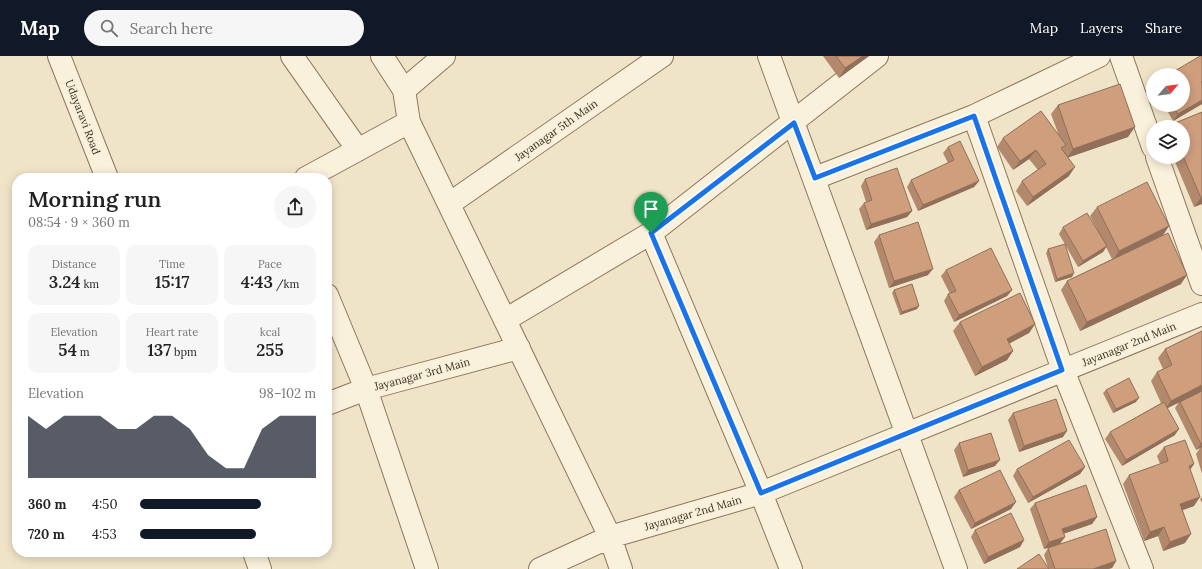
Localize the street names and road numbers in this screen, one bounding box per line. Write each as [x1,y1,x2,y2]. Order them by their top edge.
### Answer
street label: Udayaravi Road [62,78,104,157]
street label: Jayanagar 5th Main [511,96,600,164]
street label: Jayanagar 2nd Main [1079,319,1178,370]
street label: Jayanagar 3rd Main [372,354,472,394]
street label: Jayanagar 2nd Main [642,492,743,534]

